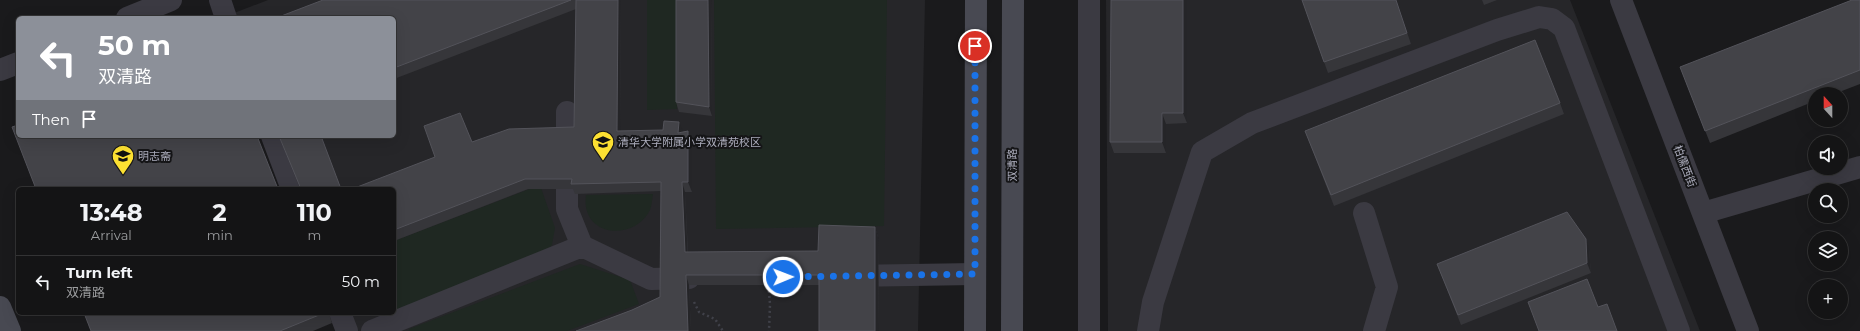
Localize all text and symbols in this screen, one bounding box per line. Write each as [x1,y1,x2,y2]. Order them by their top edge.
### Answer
text: 50 m [98,28,171,62]
pin [958,29,992,63]
icon: left [32,32,84,84]
icon: arrive [964,35,986,57]
text: 双清路 [98,66,152,88]
north arrow [1808,87,1848,127]
map controls [1808,87,1848,319]
icon: arrive [78,108,100,130]
text: Then [32,110,70,129]
school or university icon: 清华大学附属小学双清苑校区 [590,129,616,162]
place label: 清华大学附属小学双清苑校区 [618,135,761,149]
button: sound [1808,135,1848,175]
school or university icon: 明志斋 [110,143,136,176]
street label: 柏儒西街 [1671,143,1699,189]
place label: 明志斋 [138,149,171,163]
street label: 双清路 [1005,149,1019,182]
button: search [1808,183,1848,223]
text: 13:48 [80,198,143,227]
text: 2 [213,198,227,227]
text: 110 [297,198,332,227]
text: Arrival [91,227,132,243]
text: min [207,227,233,243]
text: m [307,227,321,243]
button: layers [1808,231,1848,271]
position arrow [762,256,804,298]
text: Turn left [66,263,133,282]
icon: left [32,271,54,293]
text: 50 m [342,272,380,291]
button: + [1808,279,1848,319]
text: 双清路 [66,284,105,300]

